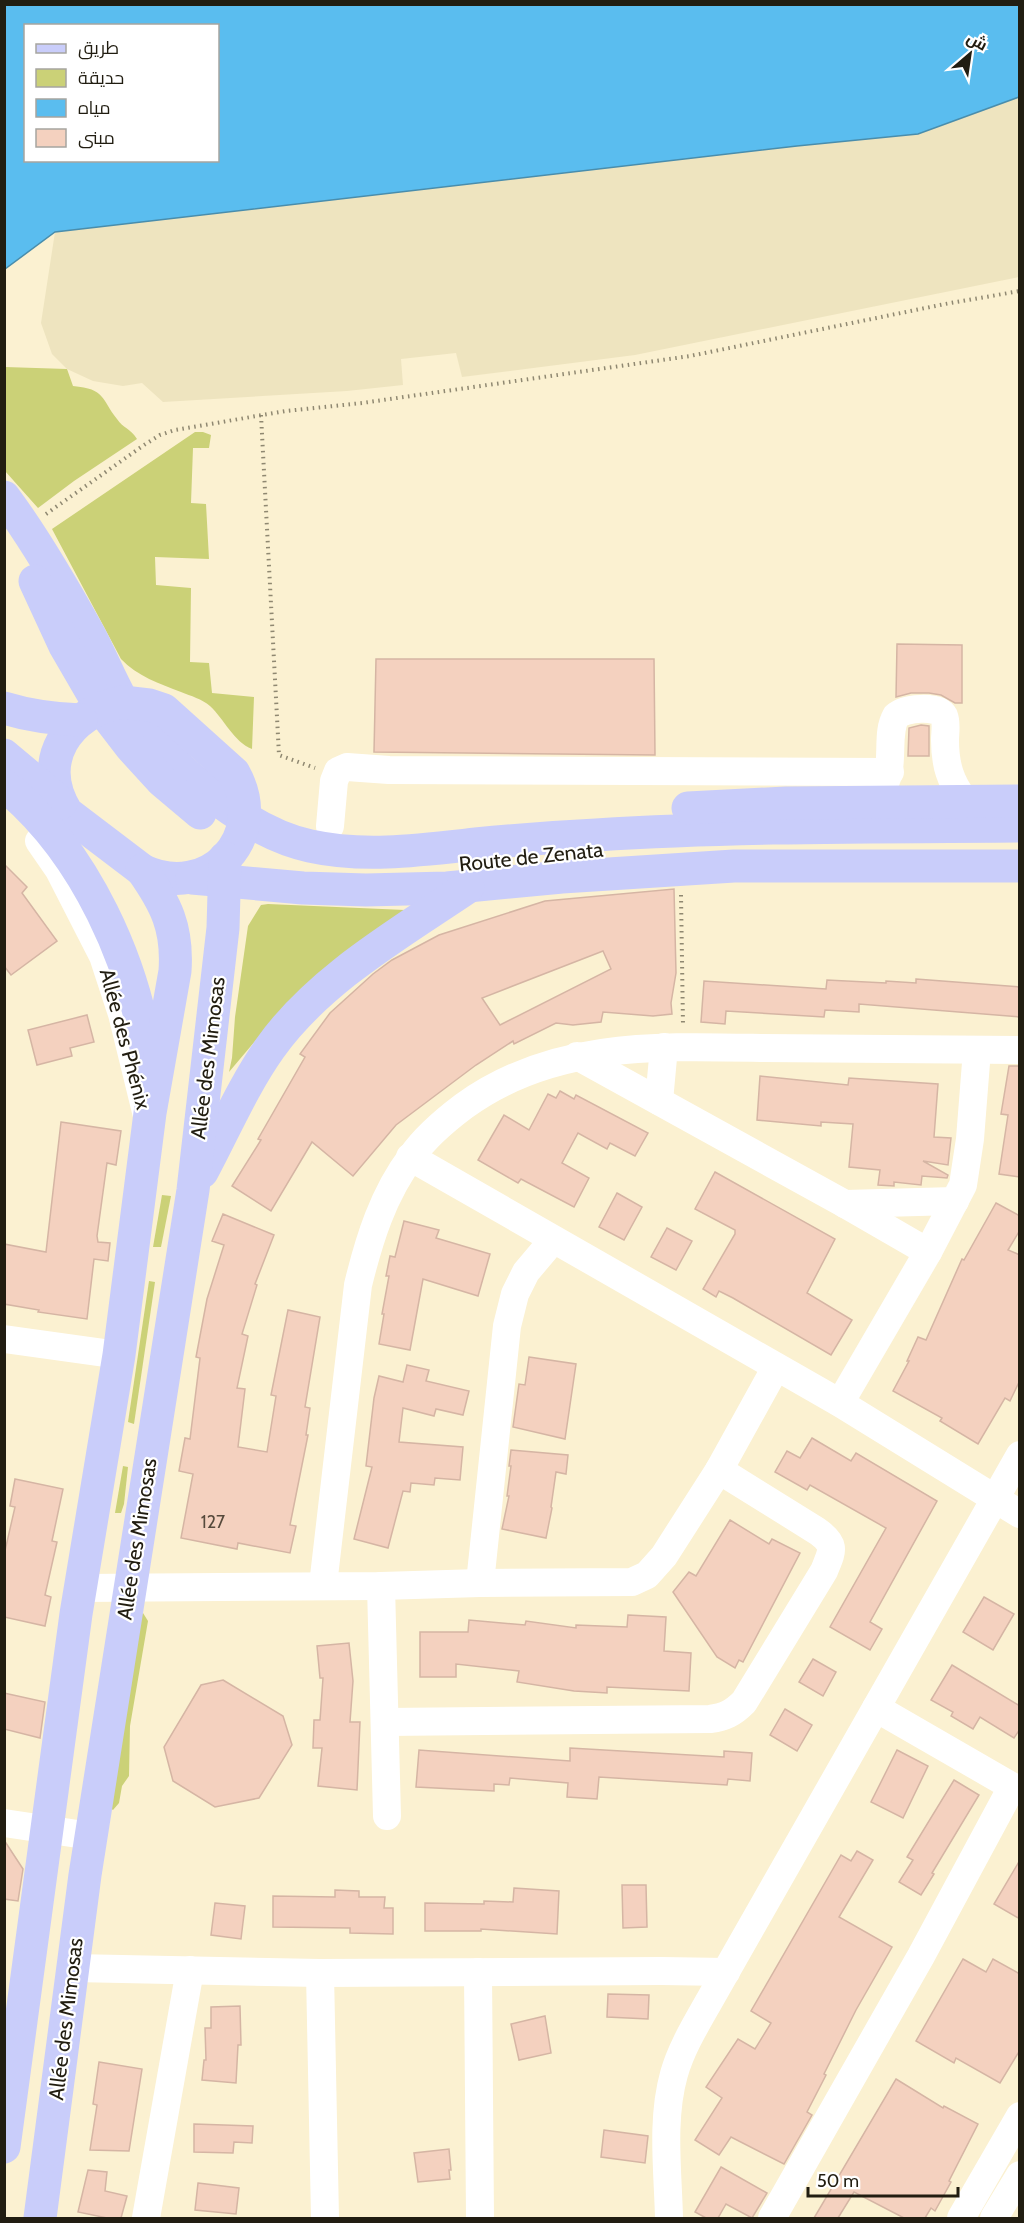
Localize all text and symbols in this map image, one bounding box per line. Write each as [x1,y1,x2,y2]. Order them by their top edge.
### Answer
legend [24,24,219,162]
north arrow [940,24,1000,84]
text: ش [963,28,991,55]
text: طريق [78,37,119,60]
text: حديقة [78,67,124,89]
text: مياه [78,97,111,119]
text: مبنى [78,127,115,149]
street label: Route de Zenata [458,837,604,877]
street label: Allée des Phénix [95,966,156,1112]
street label: Allée des Mimosas [185,975,230,1141]
street label: Allée des Mimosas [111,1456,162,1622]
house number: 127 [201,1511,225,1533]
street label: Allée des Mimosas [43,1936,88,2102]
scale bar [808,2160,958,2198]
text: 50 m [817,2170,859,2192]

